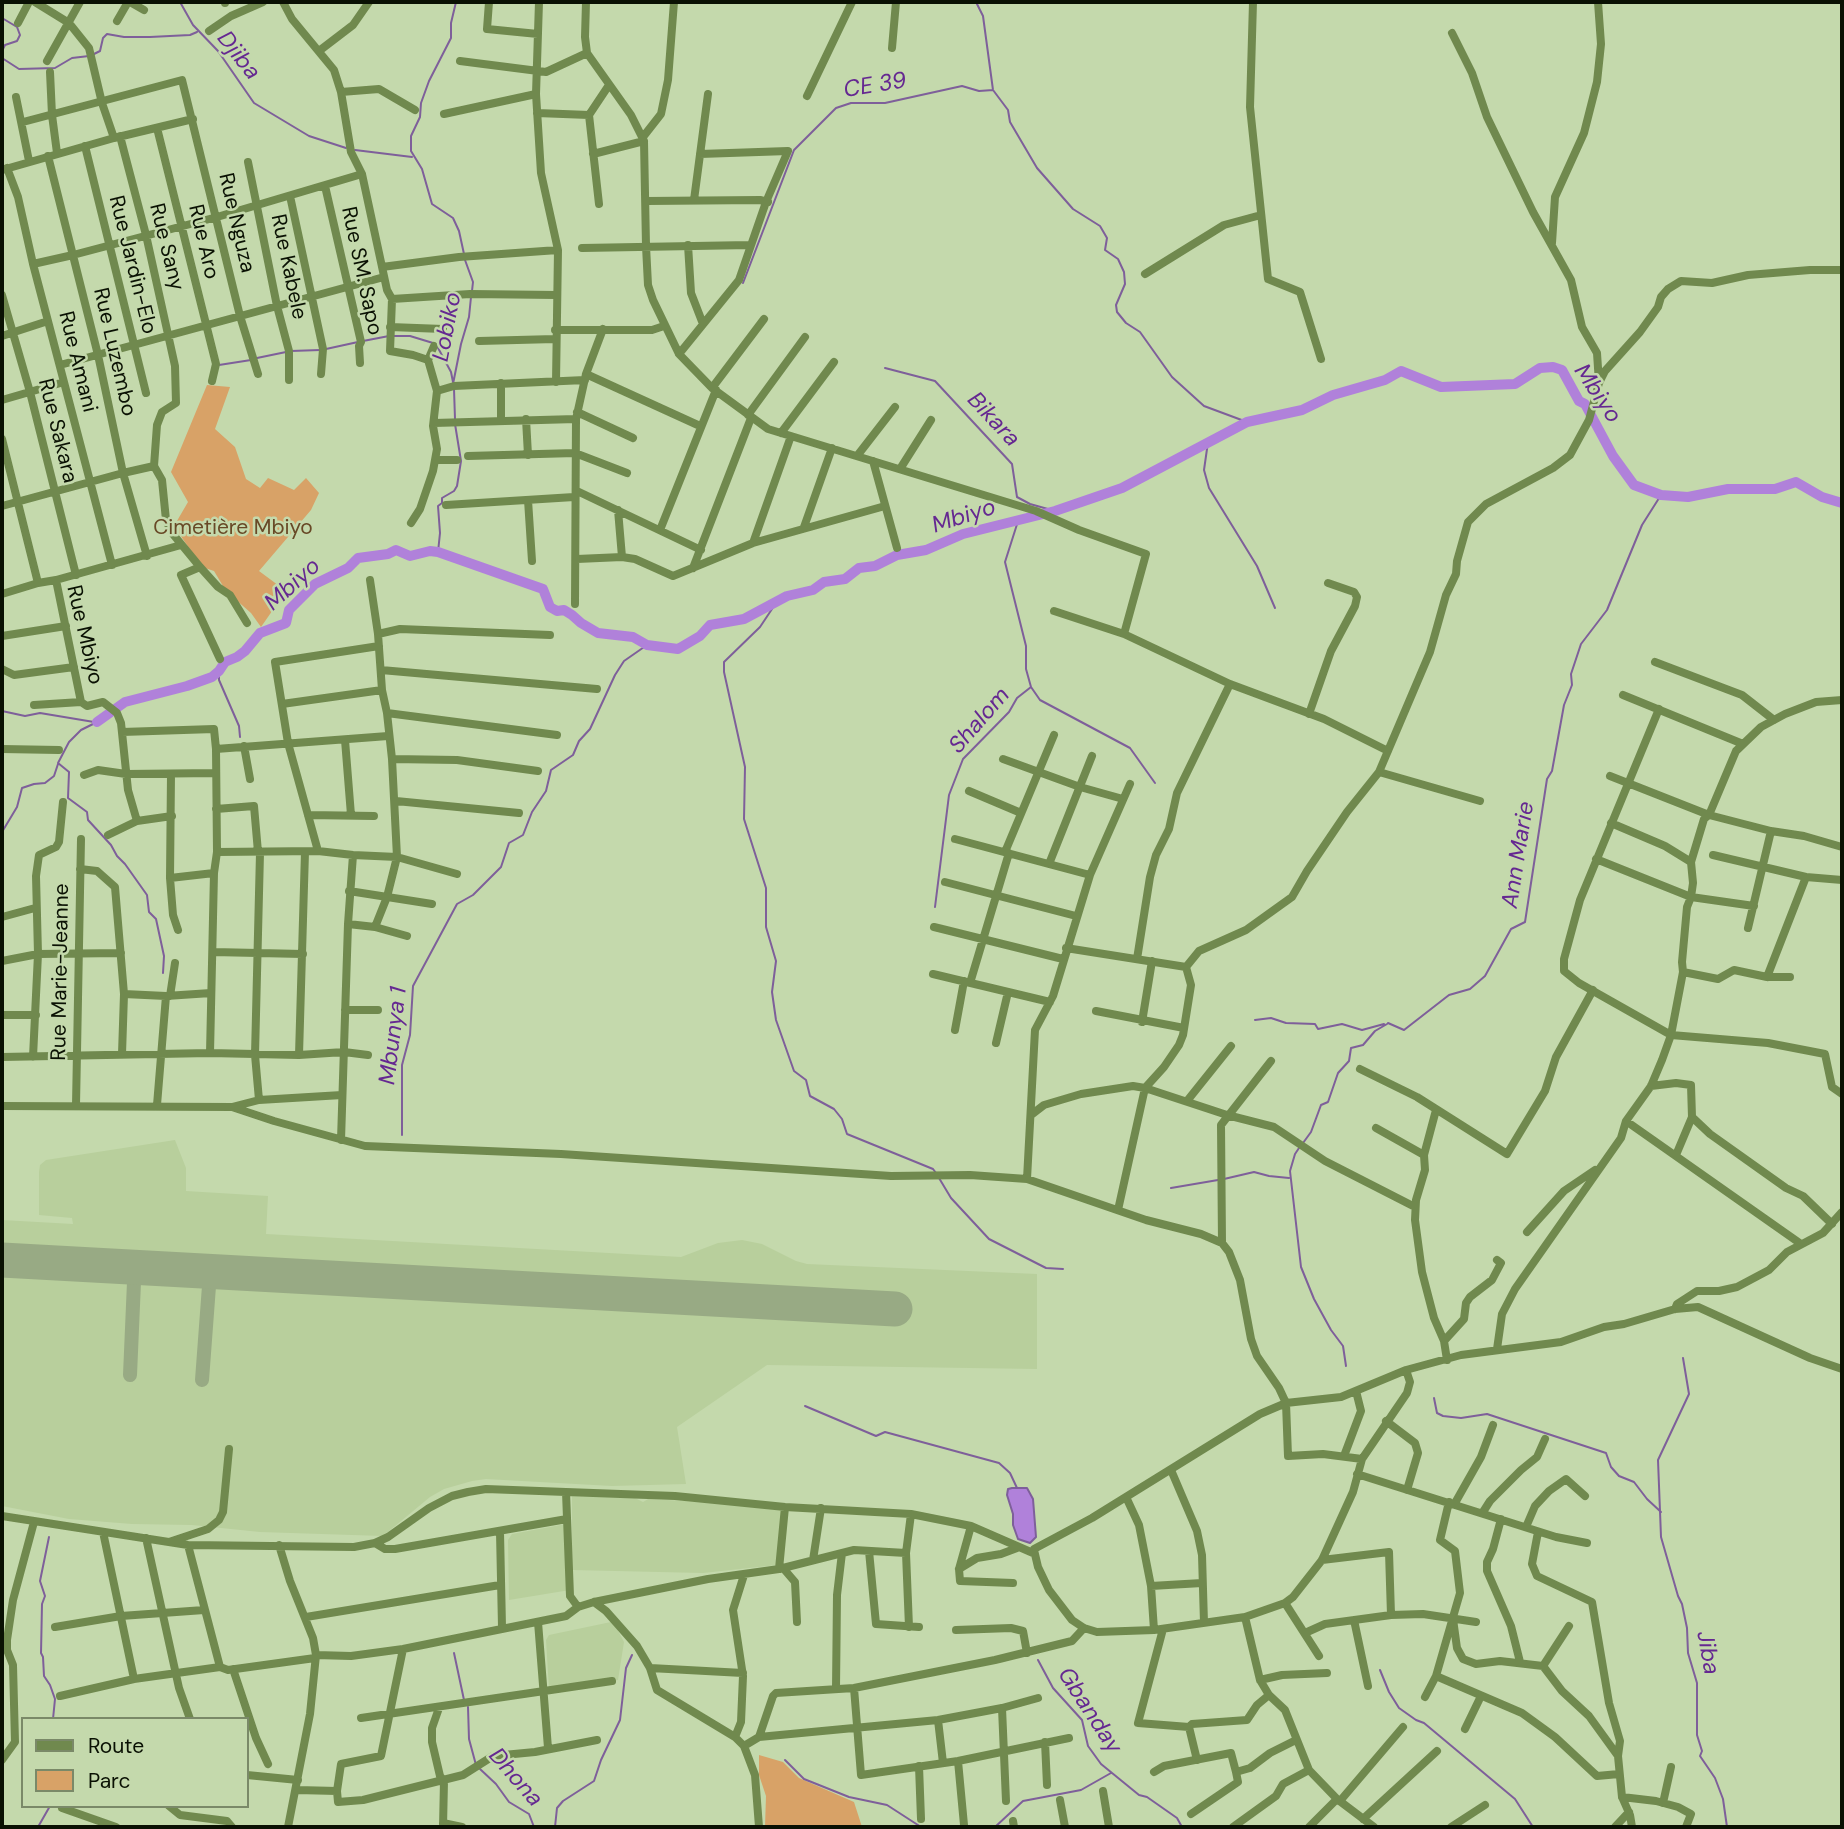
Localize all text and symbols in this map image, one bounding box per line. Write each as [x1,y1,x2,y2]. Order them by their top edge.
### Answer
water label: Djiba [210,26,266,86]
water label: CE 39 [842,67,908,105]
street label: Rue Nguza [212,171,260,275]
street label: Rue Jardin-Elo [103,193,161,337]
street label: Rue Sany [143,201,189,293]
street label: Rue Aro [182,202,224,282]
street label: Rue SM. Sapo [335,204,387,338]
street label: Rue Kabele [265,212,311,322]
street label: Rue Luzembo [87,285,141,419]
water label: Lobiko [428,290,468,364]
street label: Rue Amani [52,309,102,415]
water label: Mbiyo [1567,359,1627,429]
street label: Rue Sakara [32,376,82,486]
water label: Bikara [961,387,1025,453]
water label: Mbiyo [929,494,999,540]
park label: Cimetière Mbiyo [153,515,313,541]
water label: Mbiyo [259,553,327,617]
street label: Rue Mbiyo [60,583,108,687]
water label: Shalom [944,682,1016,760]
water label: Ann Marie [1497,800,1541,910]
street label: Rue Marie-Jeanne [47,883,75,1061]
water label: Mbunya 1 [374,985,414,1087]
water label: Jiba [1690,1629,1724,1677]
water label: Gbanday [1051,1663,1127,1759]
legend [21,1717,248,1808]
text: Route [88,1732,144,1760]
water label: Dhona [482,1743,548,1813]
text: Parc [88,1767,131,1795]

